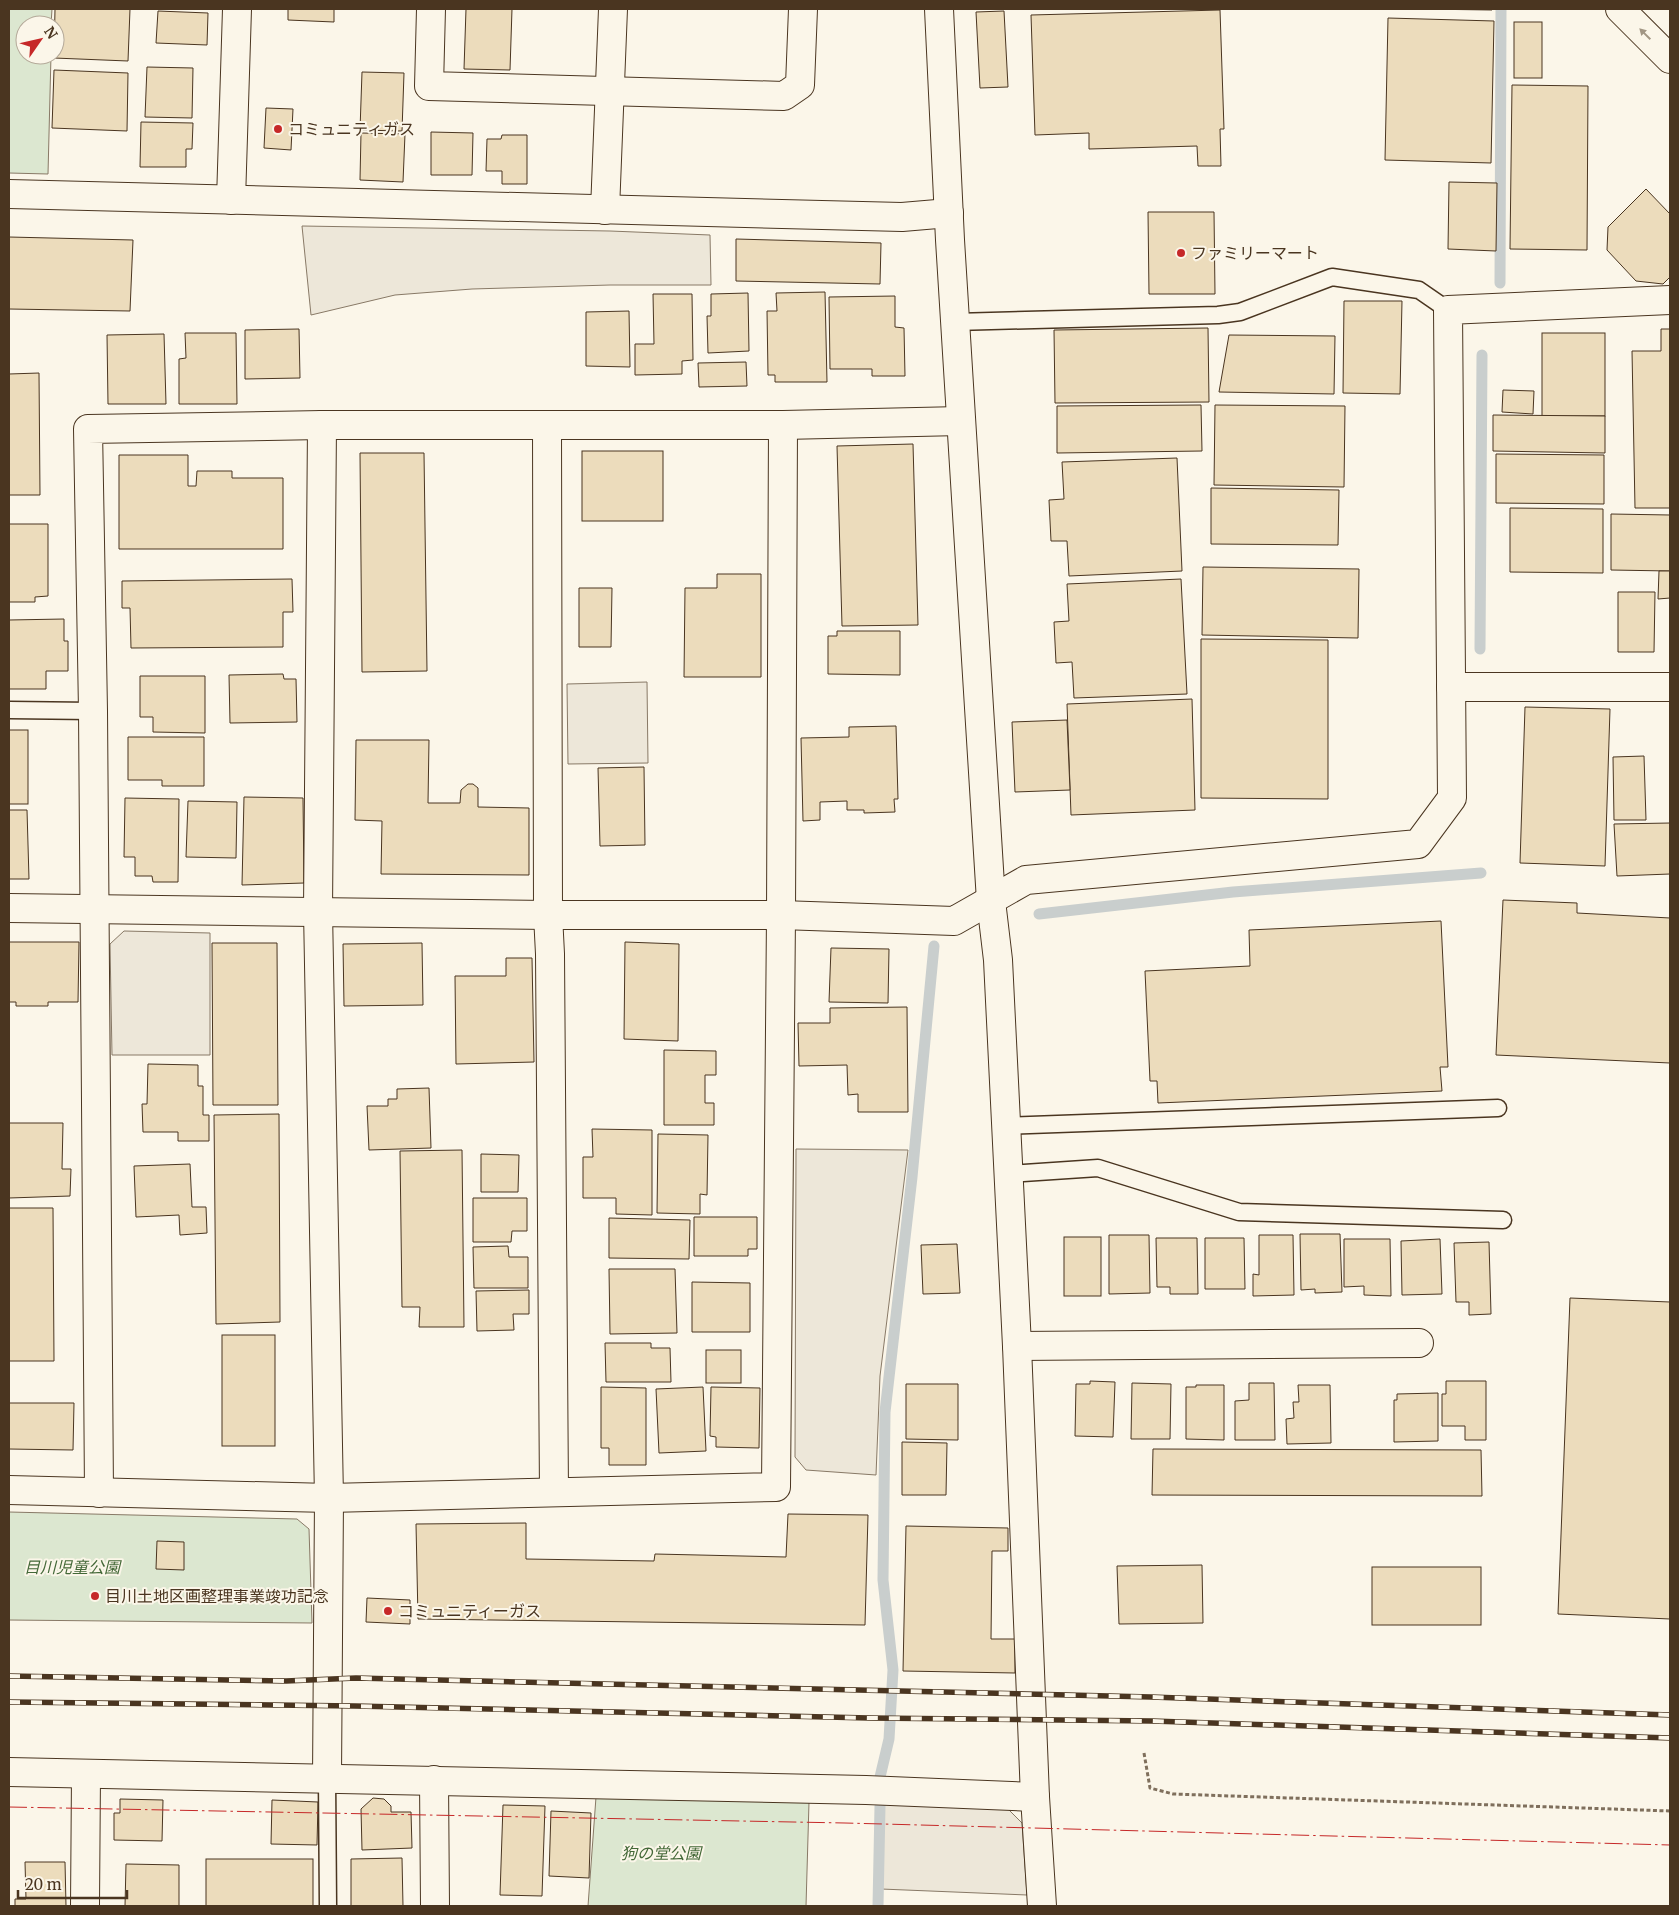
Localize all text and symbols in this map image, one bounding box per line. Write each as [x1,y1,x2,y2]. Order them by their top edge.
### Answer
north arrow [15,15,65,65]
text: N [40,23,61,42]
one-way arrow [1639,28,1651,40]
place label: コミュニティガス [288,119,415,139]
marker: コミュニティガス [272,123,284,135]
place label: ファミリーマート [1191,243,1319,263]
marker: ファミリーマート [1175,247,1187,259]
park label: 目川児童公園 [24,1557,122,1577]
place label: 目川土地区画整理事業竣功記念 [105,1586,329,1606]
marker: 目川土地区画整理事業竣功記念 [89,1590,101,1602]
place label: コミュニティーガス [398,1601,541,1621]
marker: コミュニティーガス [382,1605,394,1617]
park label: 狗の堂公園 [621,1843,703,1863]
scale bar [18,1868,126,1900]
text: 20 m [25,1875,62,1894]

